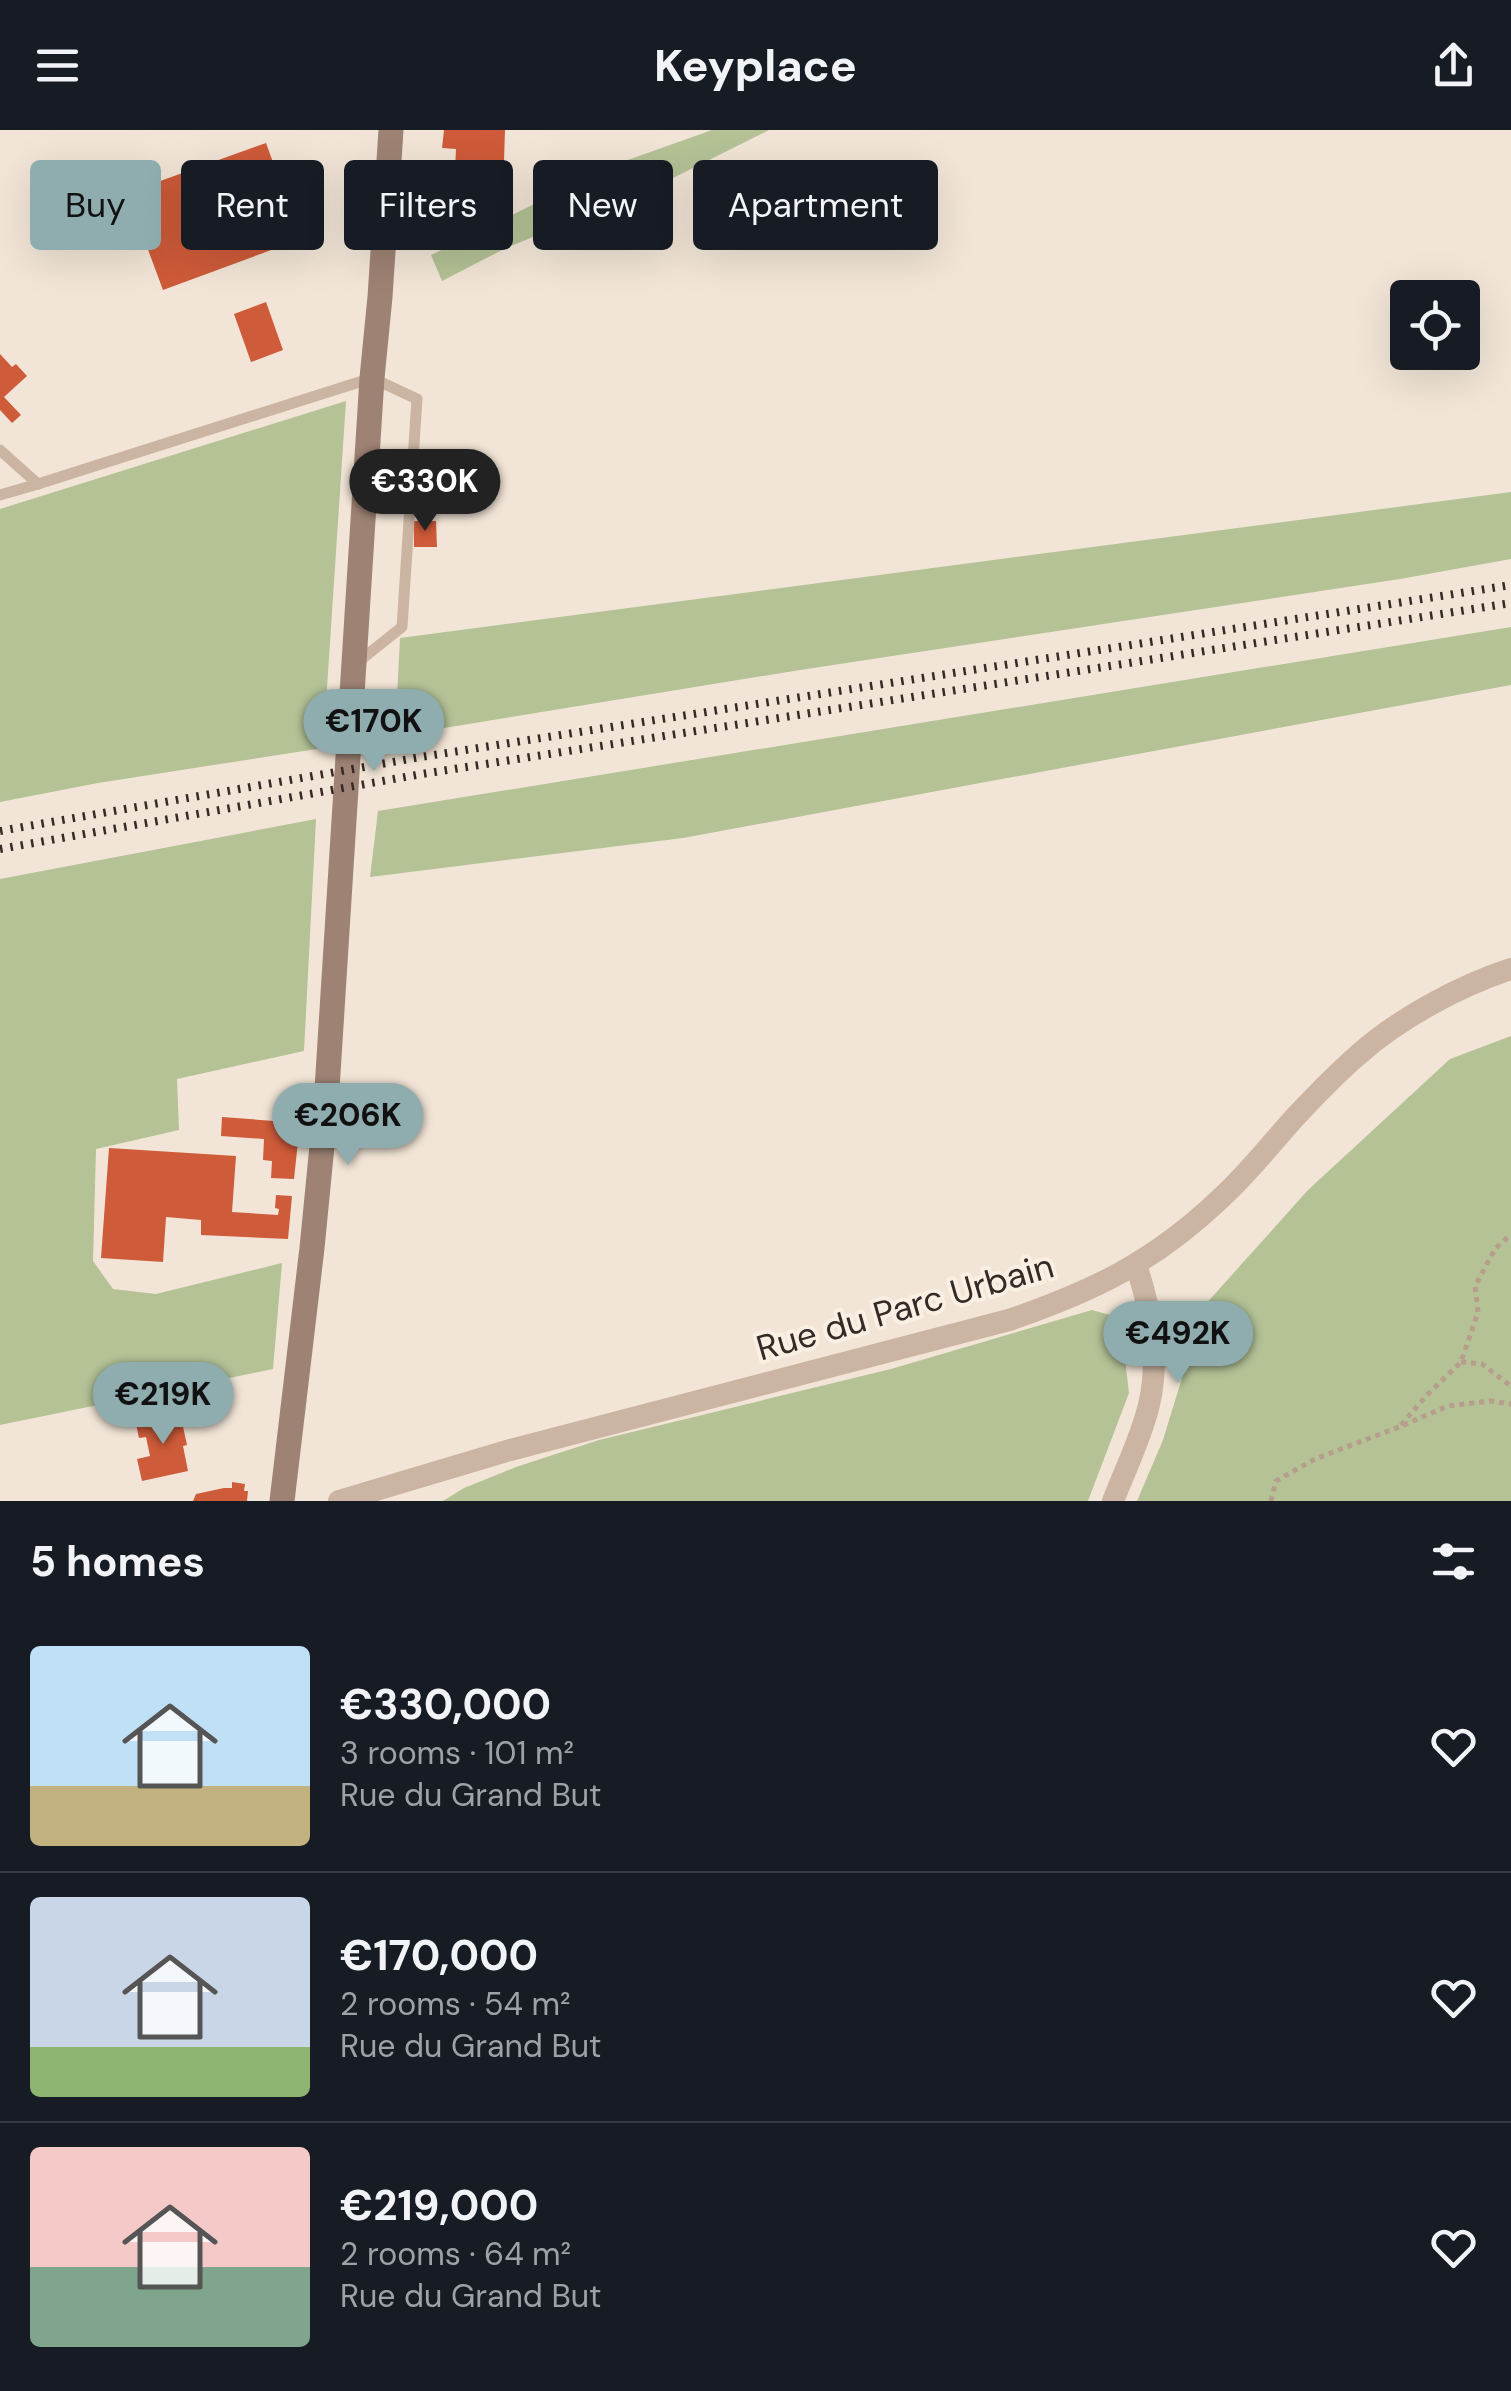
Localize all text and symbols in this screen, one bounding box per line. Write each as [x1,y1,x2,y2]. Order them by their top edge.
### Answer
text: Keyplace [654,36,857,95]
icon: menu [30,38,85,93]
icon: share [1426,38,1481,93]
chip: Buy [30,160,161,250]
chip: Rent [181,160,324,250]
chip: Filters [344,160,513,250]
chip: New [533,160,673,250]
chip: Apartment [693,160,938,250]
map controls [1390,280,1480,370]
button: locate [1390,280,1480,370]
pin: €330K [355,449,495,534]
text: €330K [371,460,479,502]
pin: €170K [304,689,444,774]
text: €170K [325,700,423,742]
pin: €206K [278,1083,418,1168]
text: €206K [294,1094,402,1136]
street label: Rue du Parc Urbain [751,1243,1059,1371]
pin: €492K [1108,1301,1248,1386]
text: €492K [1125,1312,1231,1354]
pin: €219K [93,1362,233,1447]
text: €219K [115,1373,211,1415]
text: 5 homes [30,1534,205,1589]
icon: filters [1426,1534,1481,1589]
text: €330,000 [340,1677,551,1732]
icon: home [110,1686,230,1806]
icon: heart [1426,1719,1481,1774]
text: 3 rooms · 101 m² [340,1732,574,1774]
text: Rue du Grand But [340,1774,602,1816]
text: €170,000 [340,1928,538,1983]
icon: home [110,1937,230,2057]
icon: heart [1426,1970,1481,2025]
text: 2 rooms · 54 m² [340,1983,571,2025]
text: Rue du Grand But [340,2025,602,2067]
text: €219,000 [340,2178,538,2233]
icon: home [110,2187,230,2307]
icon: heart [1426,2220,1481,2275]
text: 2 rooms · 64 m² [340,2233,571,2275]
text: Rue du Grand But [340,2275,602,2317]

